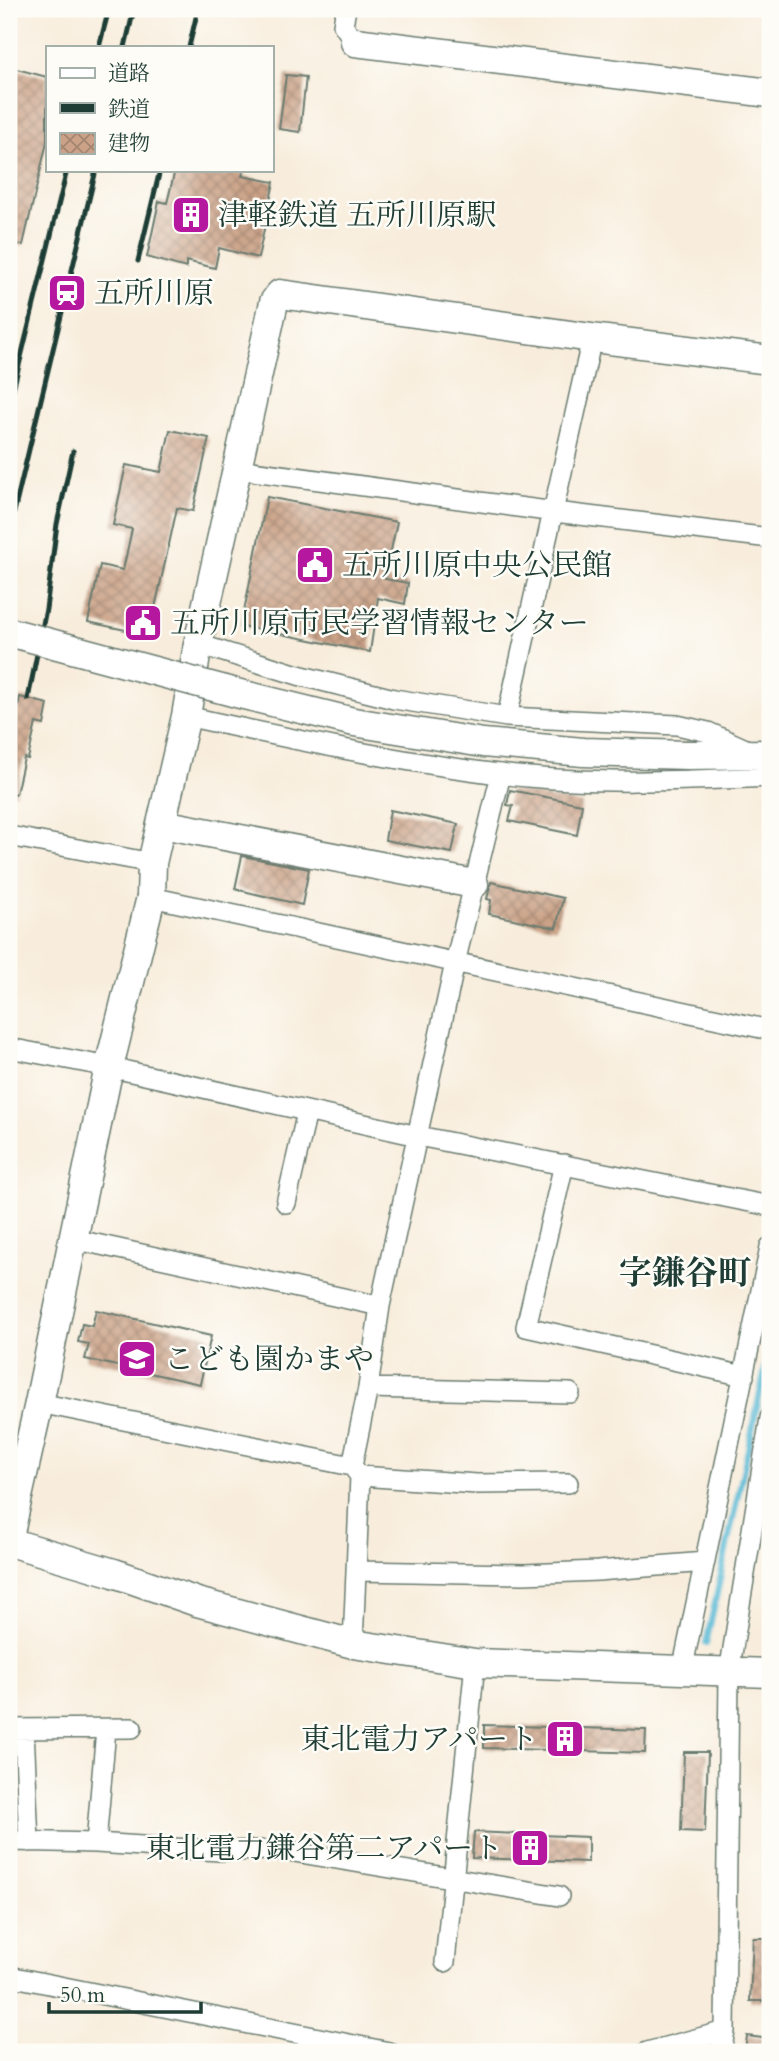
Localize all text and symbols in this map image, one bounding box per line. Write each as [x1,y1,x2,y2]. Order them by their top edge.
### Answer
legend [46,46,273,172]
text: 道路 [108,59,150,88]
text: 鉄道 [108,95,150,124]
text: 建物 [108,129,150,158]
building icon: 津軽鉄道 五所川原駅 [170,194,212,236]
place label: 津軽鉄道 五所川原駅 [218,195,496,236]
station icon: 五所川原 [46,272,88,314]
place label: 五所川原 [94,273,214,314]
public building icon: 五所川原中央公民館 [294,544,336,586]
place label: 五所川原中央公民館 [342,545,612,586]
public building icon: 五所川原市民学習情報センター [122,602,164,644]
place label: 五所川原市民学習情報センター [170,603,589,644]
district label: 字鎌谷町 [619,1251,751,1296]
school or university icon: こども園かまや [116,1338,158,1380]
place label: こども園かまや [164,1339,374,1380]
building icon: 東北電力アパート [544,1718,586,1760]
place label: 東北電力アパート [300,1719,538,1760]
building icon: 東北電力鎌谷第二アパート [509,1827,551,1869]
place label: 東北電力鎌谷第二アパート [145,1828,503,1869]
scale bar [49,1970,201,2014]
text: 50 m [60,1981,105,2010]

